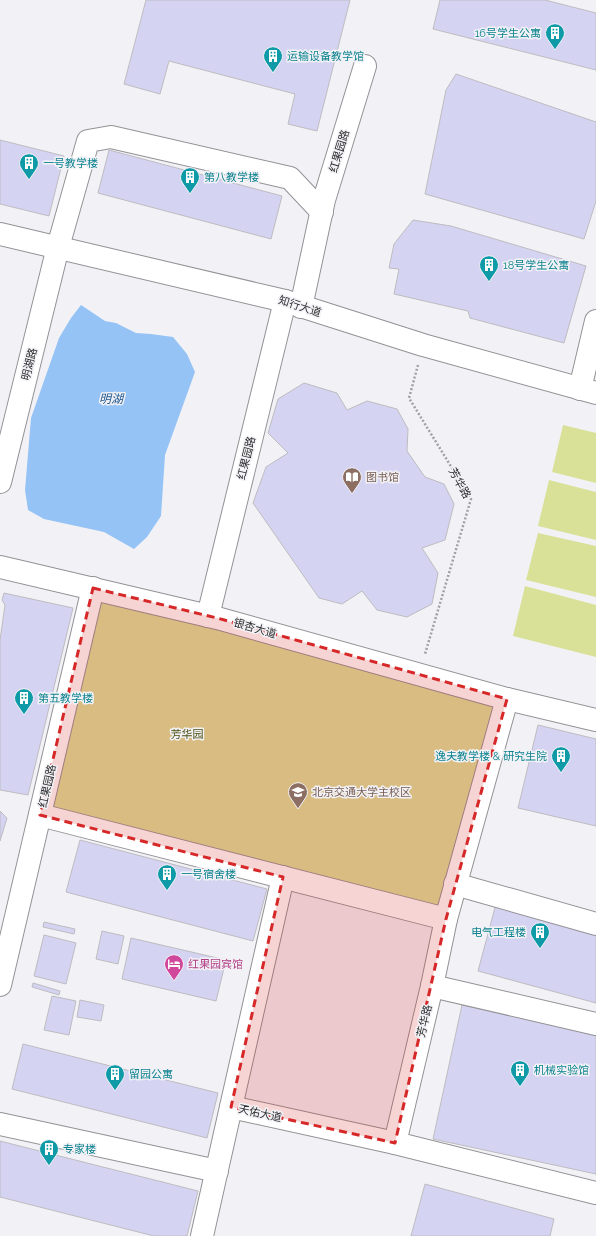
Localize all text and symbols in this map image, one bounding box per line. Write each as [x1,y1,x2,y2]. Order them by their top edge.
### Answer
building icon: 16号学生公寓 [544,22,566,50]
place label: 16号学生公寓 [475,27,541,40]
building icon: 运输设备教学馆 [262,45,284,73]
place label: 运输设备教学馆 [287,50,364,63]
street label: 红果园路 [327,128,352,174]
building icon: 一号教学楼 [18,152,40,180]
place label: 一号教学楼 [43,157,98,170]
building icon: 第八教学楼 [179,166,201,194]
place label: 第八教学楼 [204,171,259,184]
building icon: 18号学生公寓 [478,254,500,282]
place label: 18号学生公寓 [503,259,569,272]
street label: 知行大道 [277,293,323,319]
street label: 明湖路 [19,347,40,382]
water label: 明湖 [99,392,125,406]
street label: 红果园路 [235,435,258,481]
library icon: 图书馆 [341,466,363,494]
street label: 芳华路 [446,466,473,501]
place label: 图书馆 [366,471,399,484]
street label: 银杏大道 [232,616,278,641]
building icon: 第五教学楼 [13,687,35,715]
place label: 第五教学楼 [38,692,93,705]
park label: 芳华园 [171,728,204,741]
building icon: 逸夫教学楼 & 研究生院 [550,745,572,773]
place label: 逸夫教学楼 & 研究生院 [435,750,547,763]
street label: 红果园路 [36,763,59,809]
school or university icon: 北京交通大学主校区 [287,781,309,809]
place label: 北京交通大学主校区 [312,786,411,799]
building icon: 一号宿舍楼 [156,863,178,891]
place label: 一号宿舍楼 [181,868,236,881]
building icon: 电气工程楼 [529,921,551,949]
place label: 电气工程楼 [471,926,526,939]
hotel icon: 红果园宾馆 [163,953,185,981]
place label: 红果园宾馆 [188,958,243,971]
street label: 芳华路 [414,1004,435,1039]
building icon: 机械实验馆 [509,1059,531,1087]
building icon: 留园公寓 [104,1063,126,1091]
place label: 机械实验馆 [534,1064,589,1077]
place label: 留园公寓 [129,1068,173,1081]
street label: 天佑大道 [237,1103,283,1124]
building icon: 专家楼 [38,1138,60,1166]
place label: 专家楼 [63,1143,96,1156]

